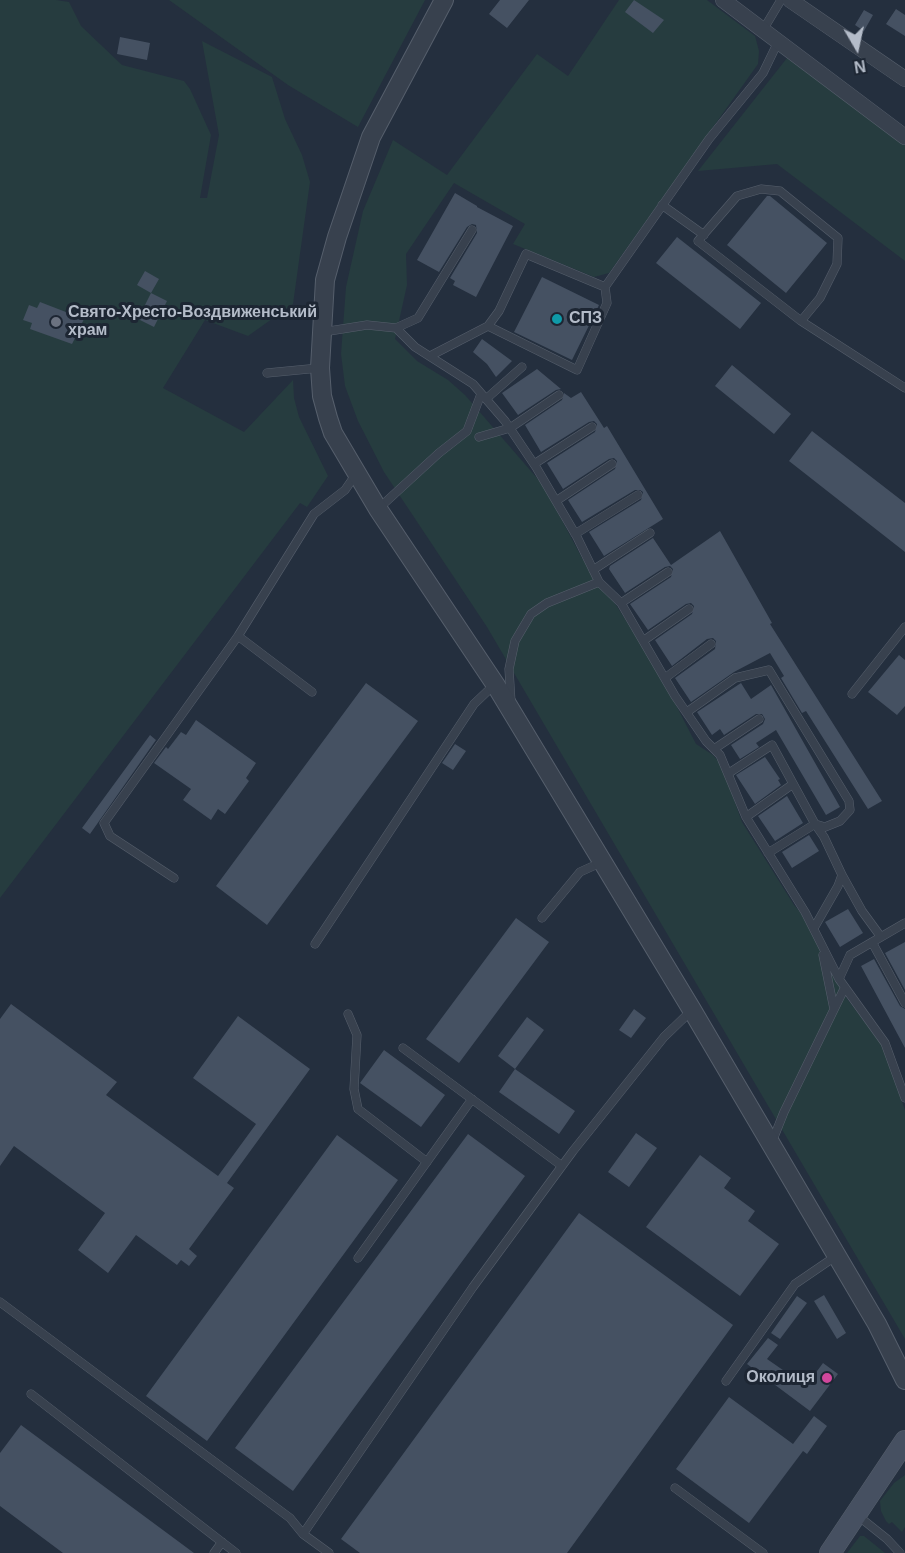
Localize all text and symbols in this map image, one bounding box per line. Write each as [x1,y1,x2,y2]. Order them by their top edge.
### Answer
north arrow [827,18,887,78]
text: N [853,57,867,76]
place label: Свято-Хресто-Воздвиженський храм [68,303,317,341]
place label: СПЗ [569,309,602,329]
marker: СПЗ [550,312,564,326]
marker: Свято-Хресто-Воздвиженський храм [49,315,63,329]
place label: Околиця [746,1368,815,1388]
marker: Околиця [820,1371,834,1385]

